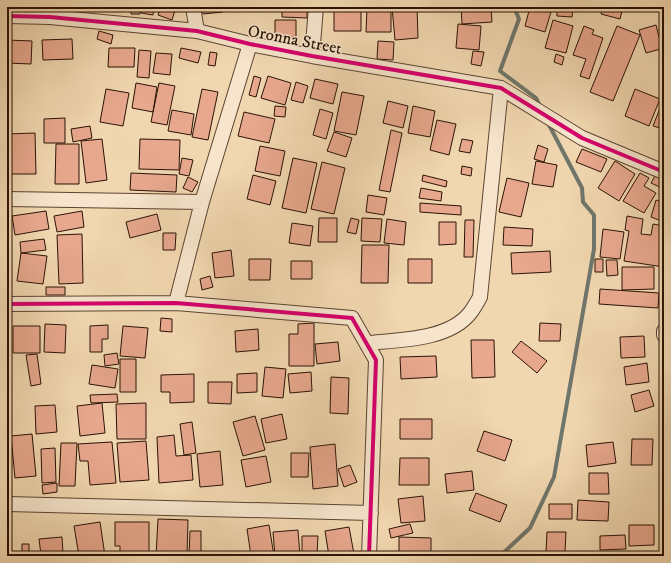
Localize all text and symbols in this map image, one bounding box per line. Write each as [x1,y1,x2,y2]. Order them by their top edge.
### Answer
street label: Oronna Street [246,20,344,60]

